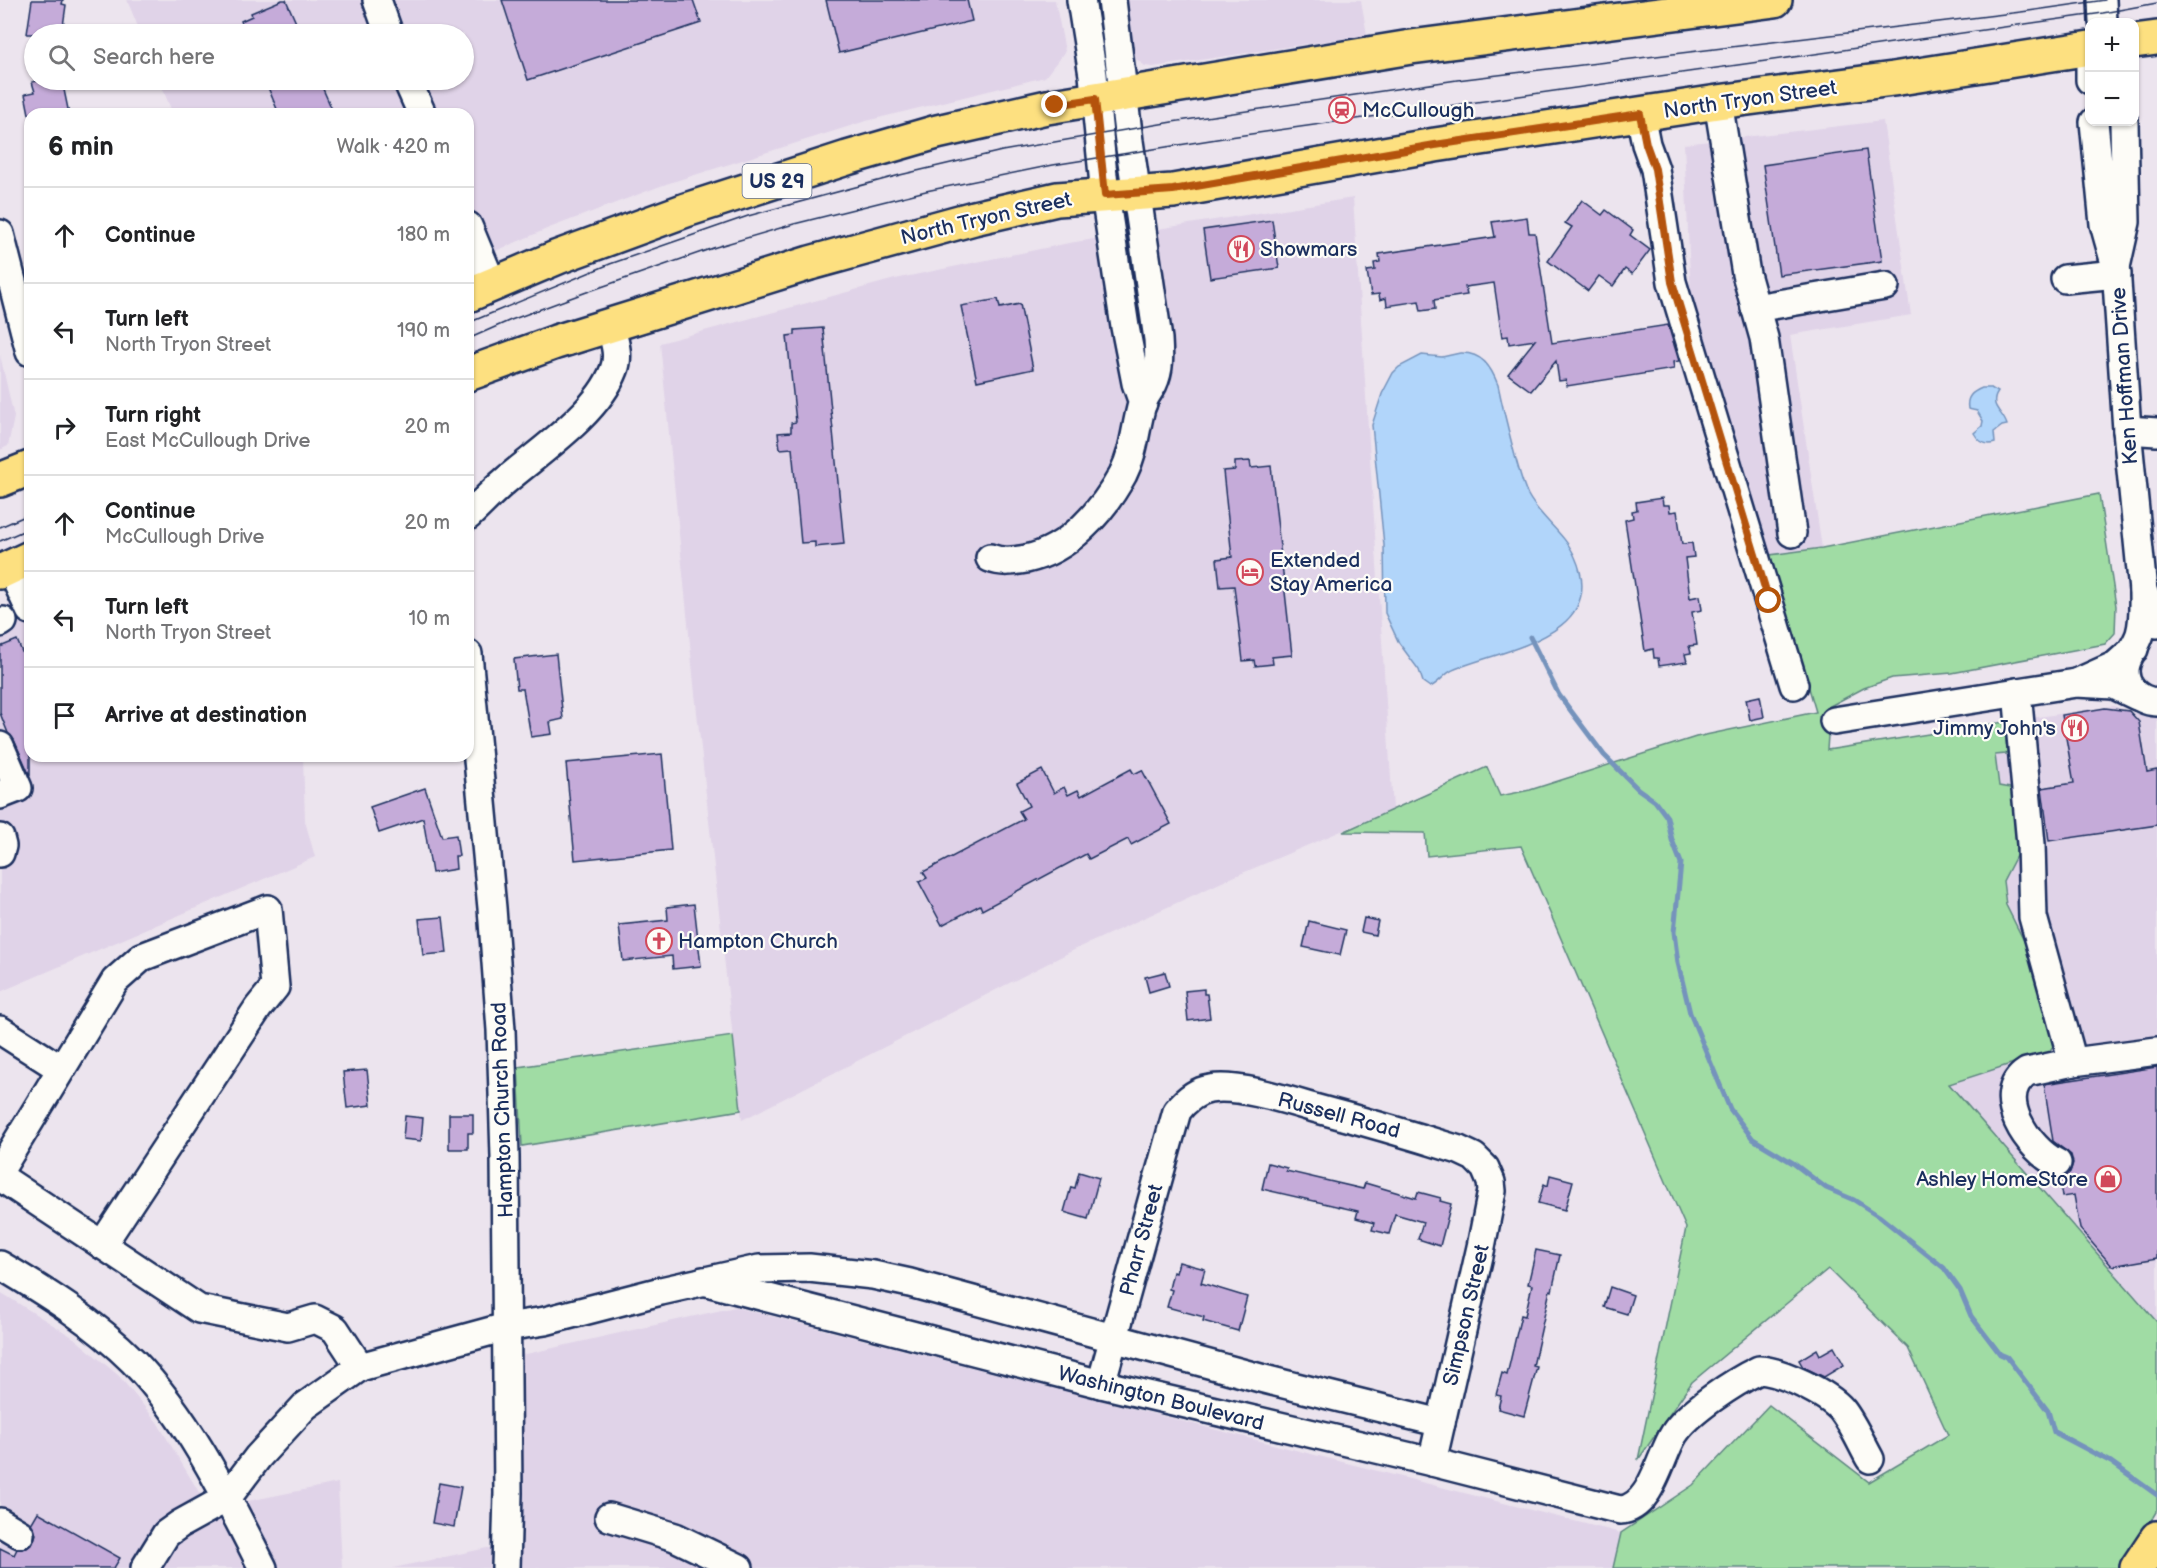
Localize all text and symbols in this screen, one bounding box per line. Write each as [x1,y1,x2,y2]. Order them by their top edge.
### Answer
map controls [2085,18,2139,126]
button: + [2085,18,2139,72]
search box [24,24,474,90]
icon: search [45,41,78,74]
text: Search here [93,44,215,71]
button: − [2085,72,2139,126]
street label: North Tryon Street [1662,75,1839,124]
route end [1041,91,1067,117]
station icon: McCullough [1327,95,1357,125]
place label: McCullough [1362,98,1474,123]
text: 6 min [48,132,114,163]
text: Walk · 420 m [337,135,450,159]
road number: US 29 [742,164,812,198]
street label: North Tryon Street [898,187,1074,250]
icon: ahead [48,219,81,252]
text: Continue [105,222,195,249]
text: 180 m [397,223,450,247]
restaurant icon: Showmars [1226,234,1256,264]
place label: Showmars [1260,237,1357,262]
street label: Ken Hoffman Drive [2106,286,2143,466]
text: Turn left [105,306,189,333]
icon: left [48,315,81,348]
text: 190 m [397,319,450,343]
text: North Tryon Street [105,333,271,357]
text: Turn right [105,402,201,429]
icon: right [48,411,81,444]
text: 20 m [405,415,450,439]
text: East McCullough Drive [105,429,310,453]
text: Continue [105,498,195,525]
icon: ahead [48,507,81,540]
text: 20 m [405,511,450,535]
text: McCullough Drive [105,525,264,549]
place label: Extended Stay America [1270,548,1392,597]
hotel icon: Extended Stay America [1235,557,1265,587]
route start [1755,587,1781,613]
text: Turn left [105,594,189,621]
icon: left [48,603,81,636]
text: 10 m [409,607,450,631]
text: North Tryon Street [105,621,271,645]
icon: arrive [48,699,81,732]
text: Arrive at destination [105,702,307,729]
restaurant icon: Jimmy John's [2060,713,2090,743]
place label: Jimmy John's [1933,716,2056,741]
church icon: Hampton Church [644,926,674,956]
place label: Hampton Church [678,929,838,954]
street label: Hampton Church Road [486,1001,519,1219]
street label: Russell Road [1275,1087,1403,1144]
shop icon: Ashley HomeStore [2093,1164,2123,1194]
place label: Ashley HomeStore [1916,1167,2088,1192]
street label: Pharr Street [1115,1181,1169,1299]
street label: Simpson Street [1438,1241,1495,1388]
street label: Washington Boulevard [1055,1361,1267,1436]

